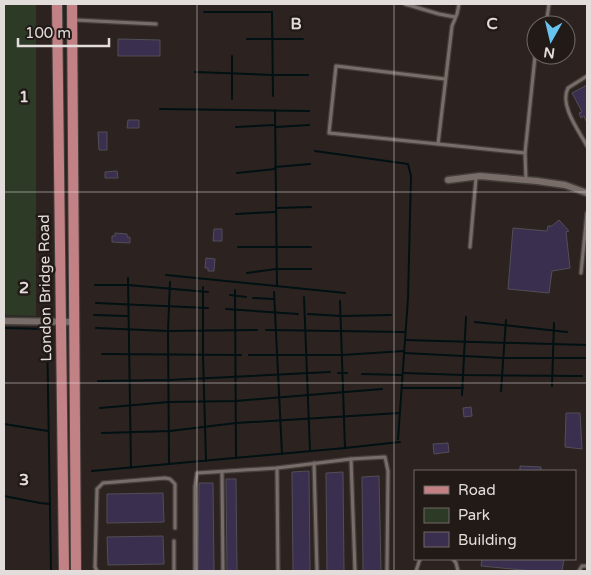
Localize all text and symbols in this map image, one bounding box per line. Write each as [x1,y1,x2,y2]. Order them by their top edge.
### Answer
text: B [290,14,302,34]
text: C [486,14,498,34]
scale bar [18,15,109,47]
north arrow [526,15,576,65]
text: 100 m [25,24,71,42]
text: N [543,43,556,62]
text: 1 [19,87,29,107]
street label: London Bridge Road [35,214,55,362]
text: 2 [19,278,29,298]
text: 3 [19,470,29,490]
legend [414,470,576,560]
text: Road [458,481,496,499]
text: Park [458,506,490,524]
text: Building [458,531,517,549]

